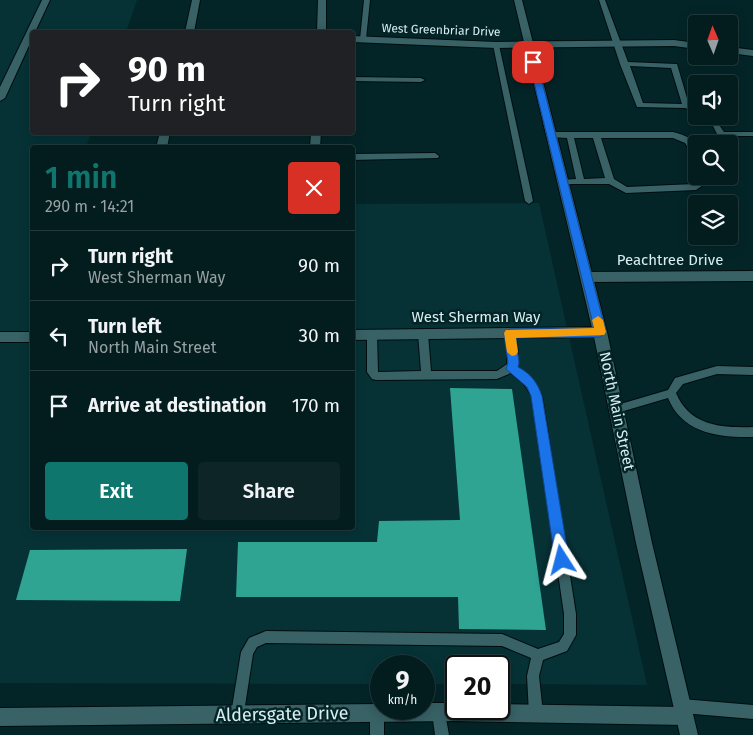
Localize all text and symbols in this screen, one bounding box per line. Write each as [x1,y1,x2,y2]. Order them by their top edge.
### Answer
north arrow [688,15,738,65]
map controls [688,15,738,245]
street label: West Greenbriar Drive [381,21,501,39]
pin [512,41,554,83]
text: 90 m [128,48,206,90]
icon: arrive [519,48,547,76]
icon: right [45,50,110,115]
button: sound [688,75,738,125]
text: Turn right [128,90,225,117]
button: search [688,135,738,185]
text: 1 min [45,160,117,196]
button: close [288,162,340,214]
button: layers [688,195,738,245]
text: 290 m · 14:21 [45,197,134,216]
text: Turn right [88,245,173,268]
street label: Peachtree Drive [617,251,723,269]
icon: right [45,252,73,280]
text: 90 m [298,254,340,277]
text: West Sherman Way [88,268,225,287]
street label: West Sherman Way [412,308,541,326]
text: Turn left [88,315,162,338]
icon: left [45,322,73,350]
text: 30 m [299,324,340,347]
text: North Main Street [88,338,217,357]
street label: North Main Street [596,350,638,472]
icon: arrive [45,392,73,420]
text: Arrive at destination [88,394,267,417]
text: 170 m [292,394,340,417]
button: Exit [45,462,188,520]
button: Share [198,462,340,520]
position arrow [535,533,587,585]
speed limit sign: 20 [445,655,510,720]
text: 9 [395,666,410,696]
text: km/h [388,693,417,707]
street label: Aldersgate Drive [215,702,349,726]

